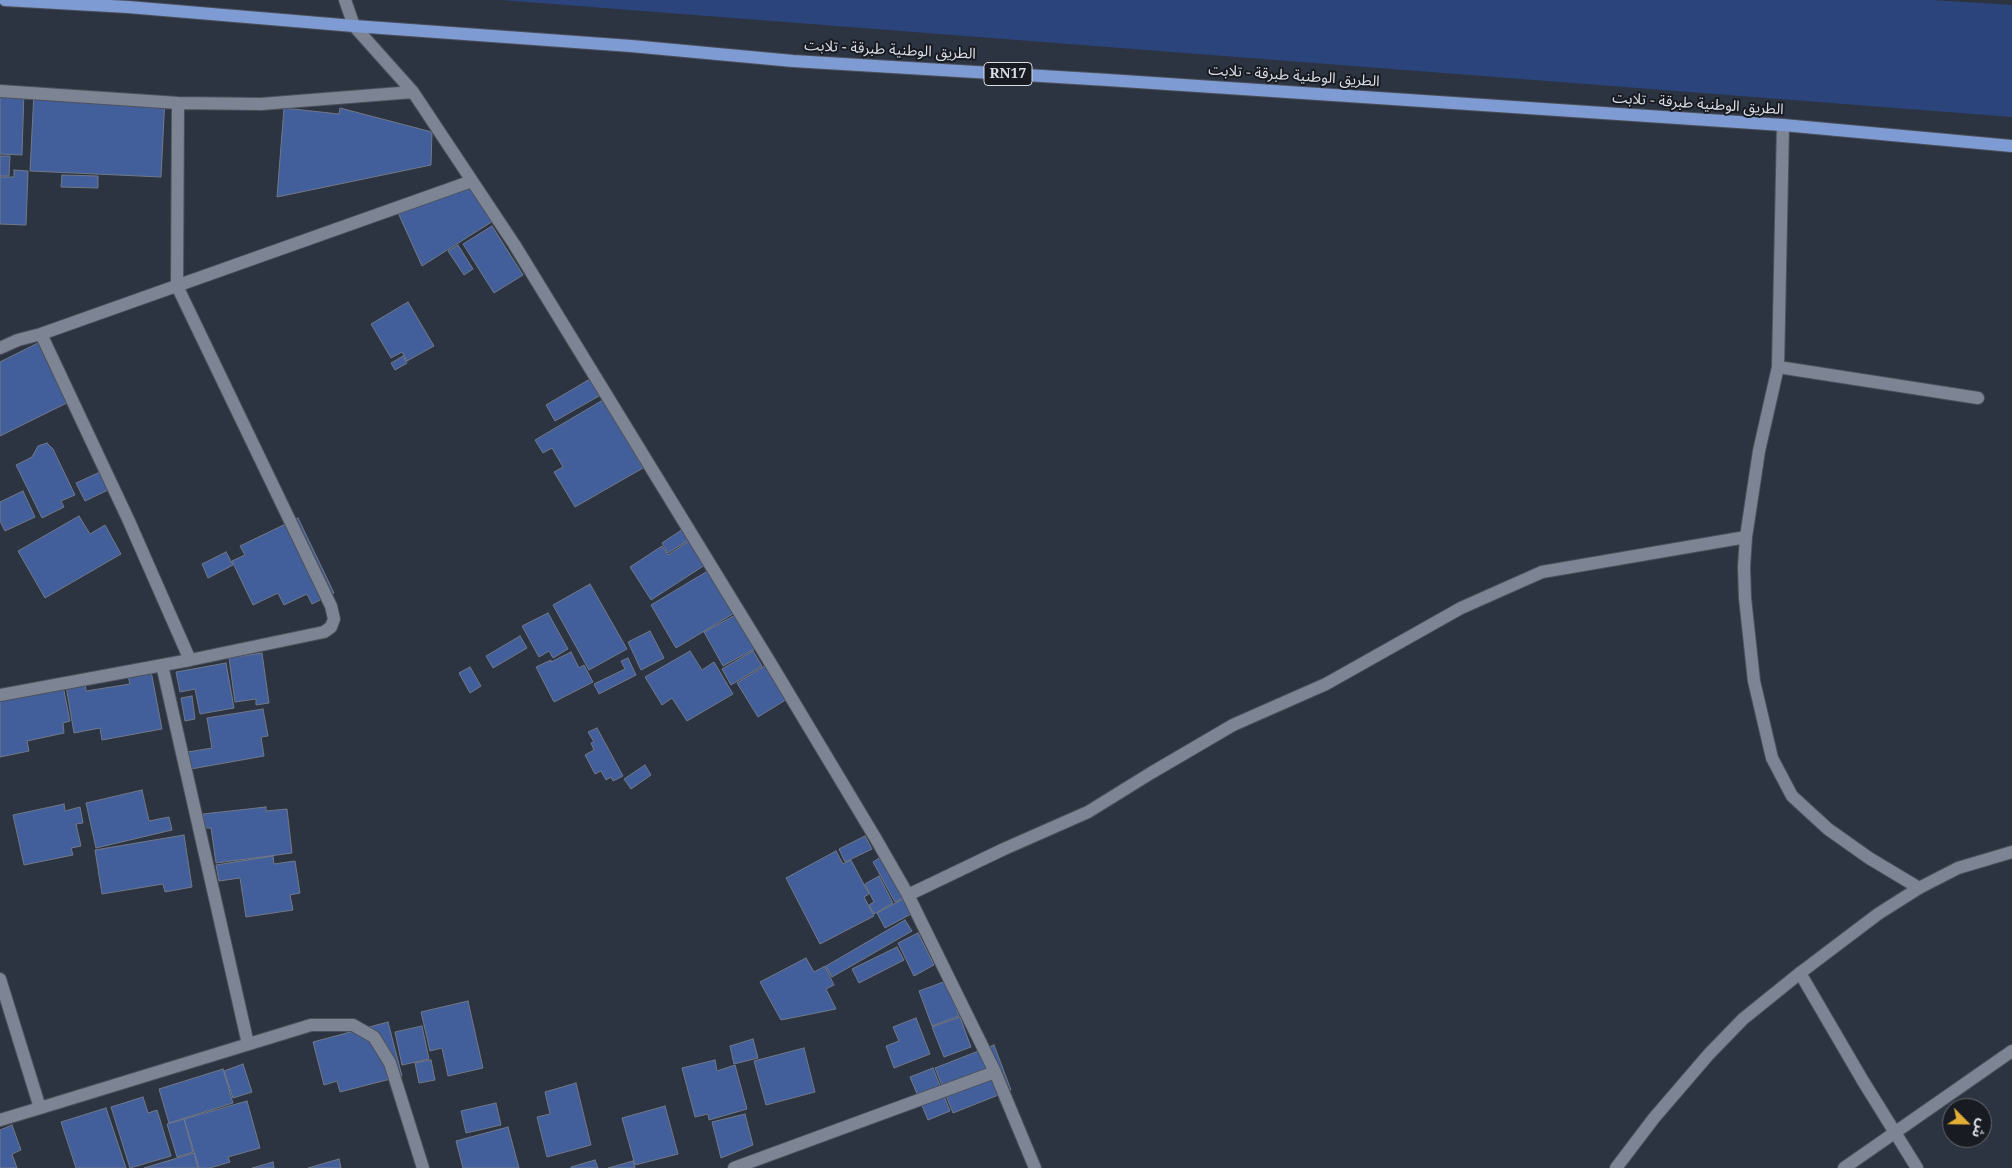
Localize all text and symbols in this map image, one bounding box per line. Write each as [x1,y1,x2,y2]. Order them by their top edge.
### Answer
street label: الطريق الوطنية طبرقة - تلابت [804,37,976,63]
street label: الطريق الوطنية طبرقة - تلابت [1208,61,1380,91]
road number: RN17 [984,62,1032,86]
street label: الطريق الوطنية طبرقة - تلابت [1612,89,1784,119]
north arrow [1942,1098,1992,1148]
text: ش [1968,1116,1993,1141]

